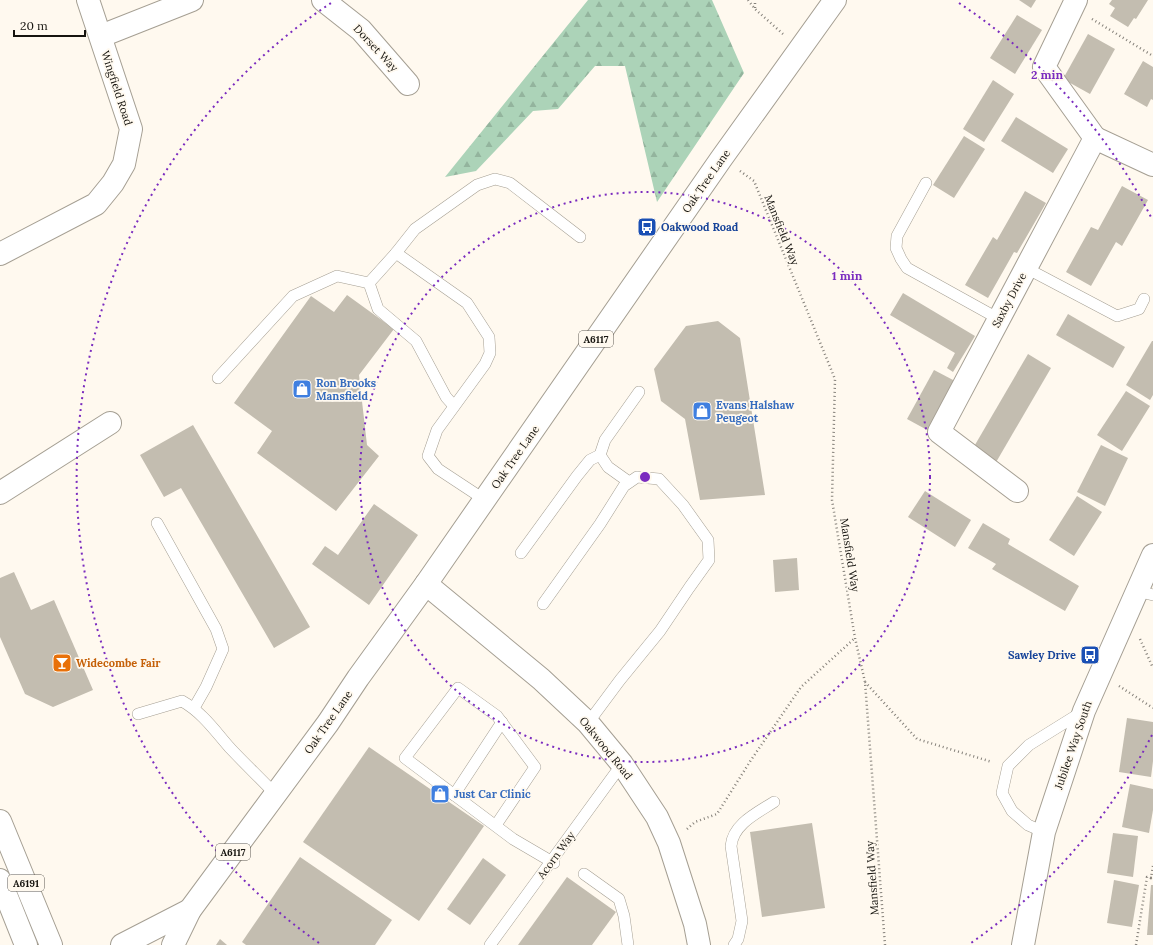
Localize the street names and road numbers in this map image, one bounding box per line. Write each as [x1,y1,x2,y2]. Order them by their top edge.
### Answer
street label: Dorset Way [351,21,402,75]
street label: Wingfield Road [98,49,136,128]
street label: Oak Tree Lane [679,146,733,216]
street label: Mansfield Way [762,193,803,267]
street label: Saxby Drive [989,270,1029,330]
road number: A6117 [579,331,613,347]
street label: Oak Tree Lane [488,422,542,492]
street label: Mansfield Way [837,517,863,593]
street label: Oak Tree Lane [301,687,355,757]
street label: Jubilee Way South [1051,698,1095,792]
street label: Oakwood Road [576,714,636,783]
street label: Acorn Way [533,828,578,882]
street label: Mansfield Way [862,840,882,916]
road number: A6117 [216,844,250,860]
road number: A6191 [8,875,44,891]

